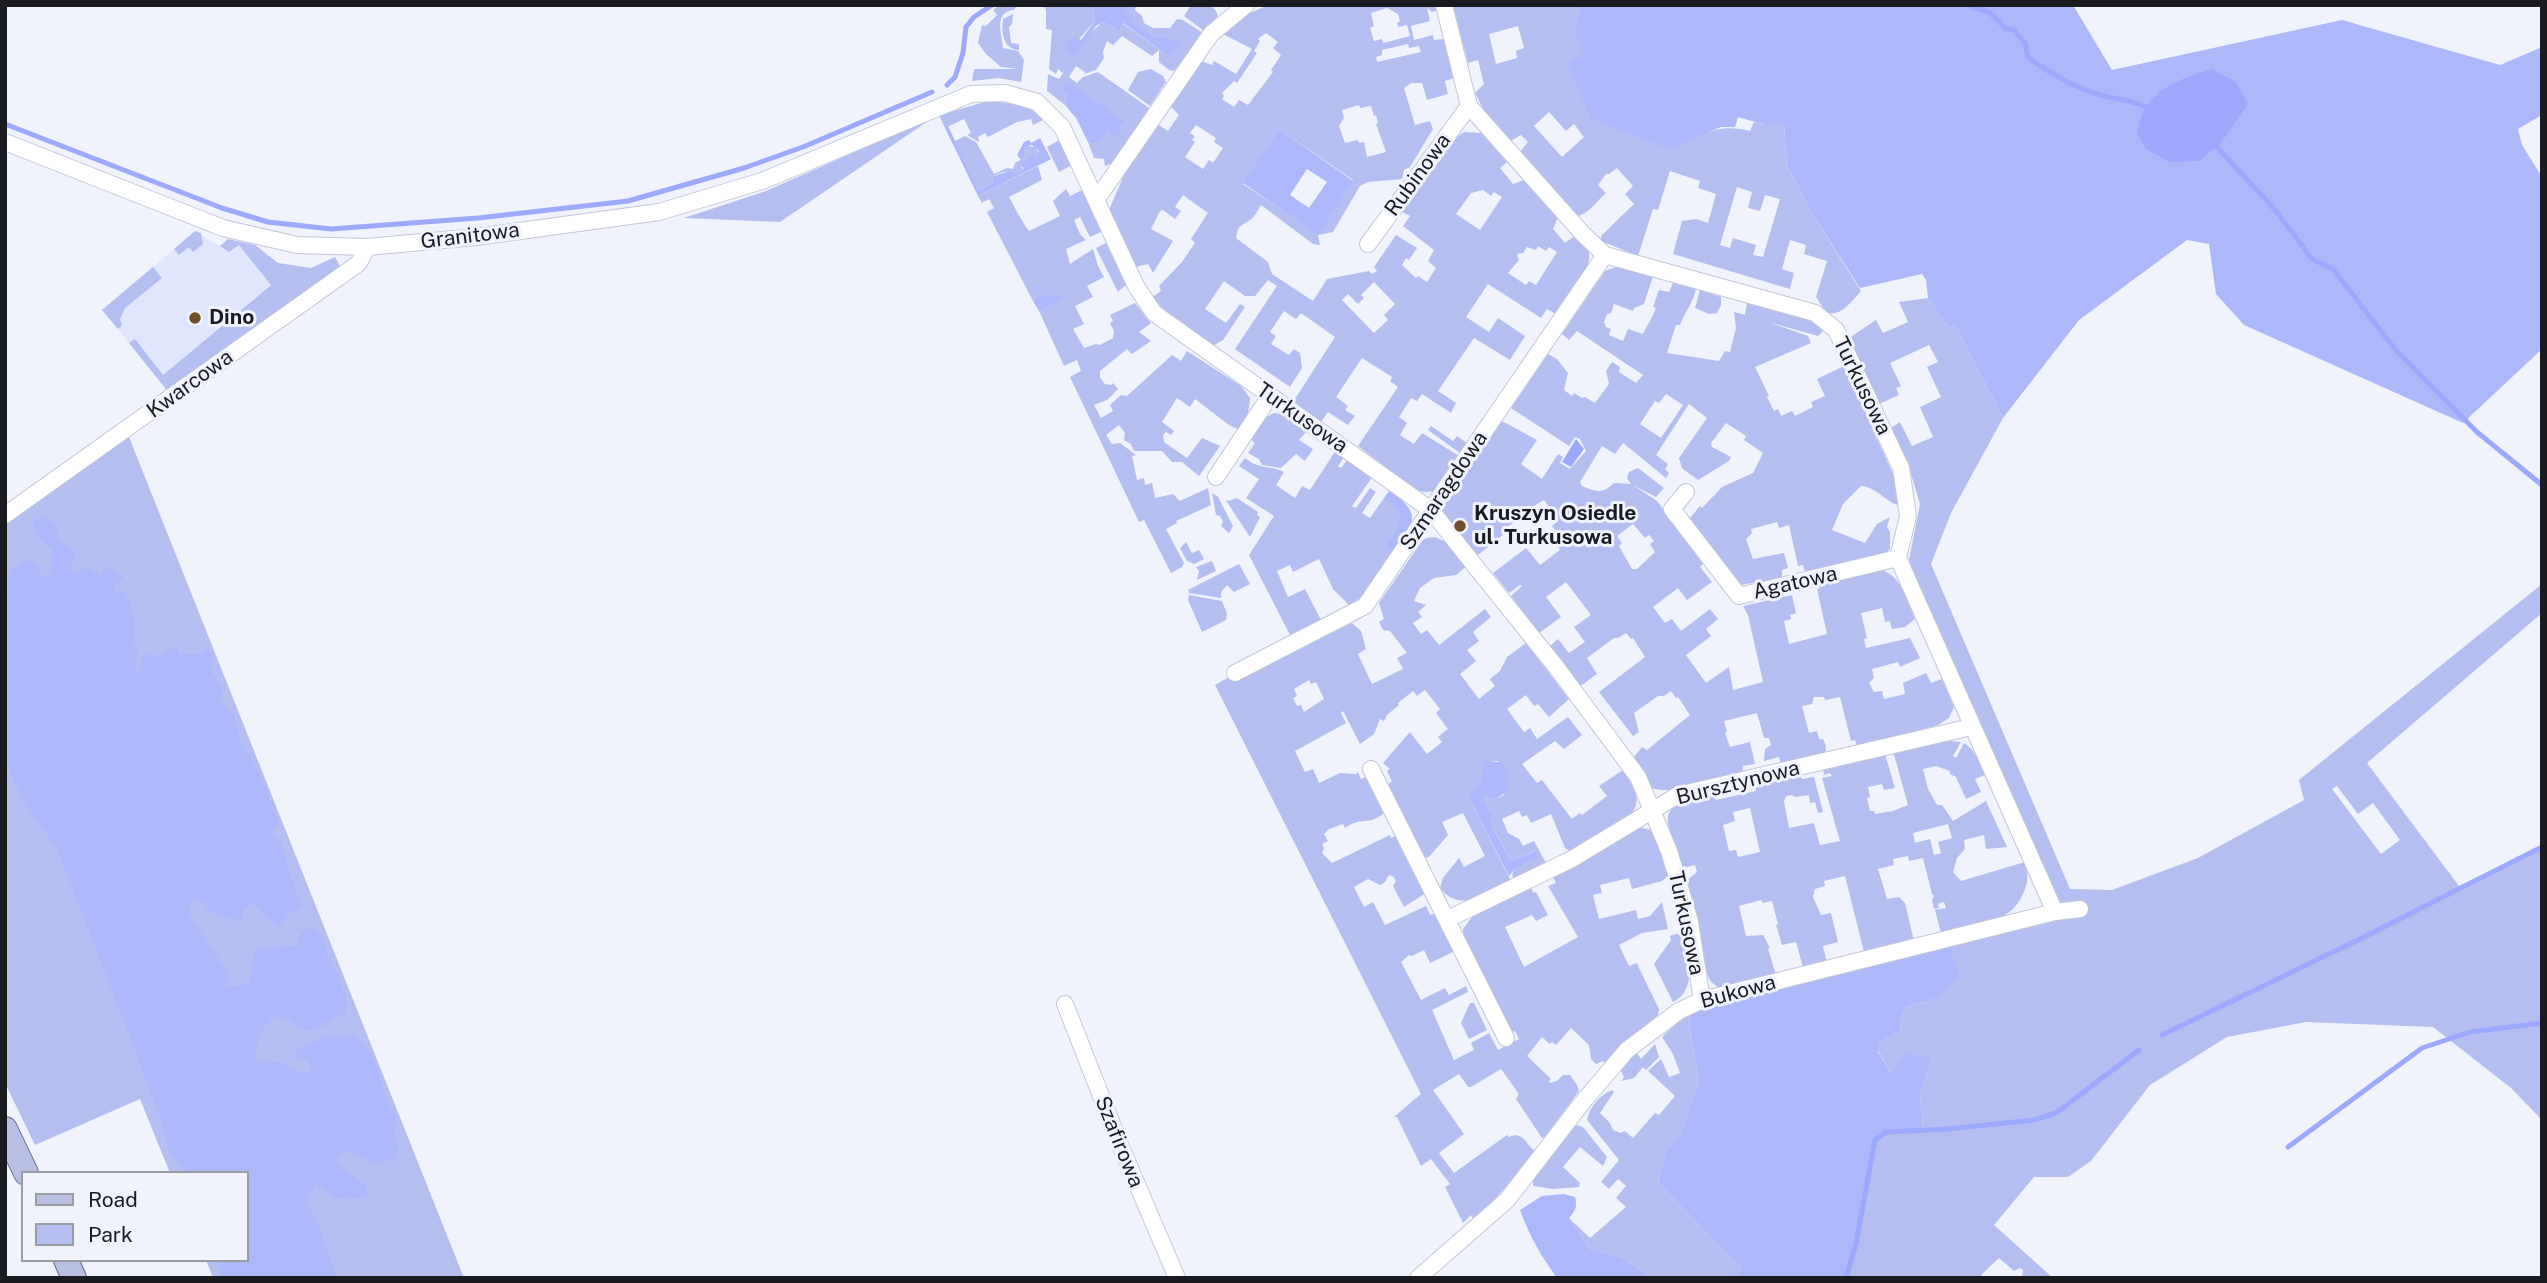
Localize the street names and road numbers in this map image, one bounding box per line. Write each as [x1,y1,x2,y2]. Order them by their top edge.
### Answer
street label: Rubinowa [1380,129,1456,221]
street label: Granitowa [419,217,521,255]
street label: Turkusowa [1828,333,1896,439]
street label: Kwarcowa [142,344,238,424]
street label: Turkusowa [1251,377,1353,459]
street label: Szmaragdowa [1395,427,1493,555]
street label: Agatowa [1750,561,1840,605]
street label: Bursztynowa [1674,756,1802,810]
street label: Turkusowa [1663,869,1709,977]
street label: Bukowa [1697,970,1779,1014]
street label: Szafirowa [1089,1093,1149,1191]

